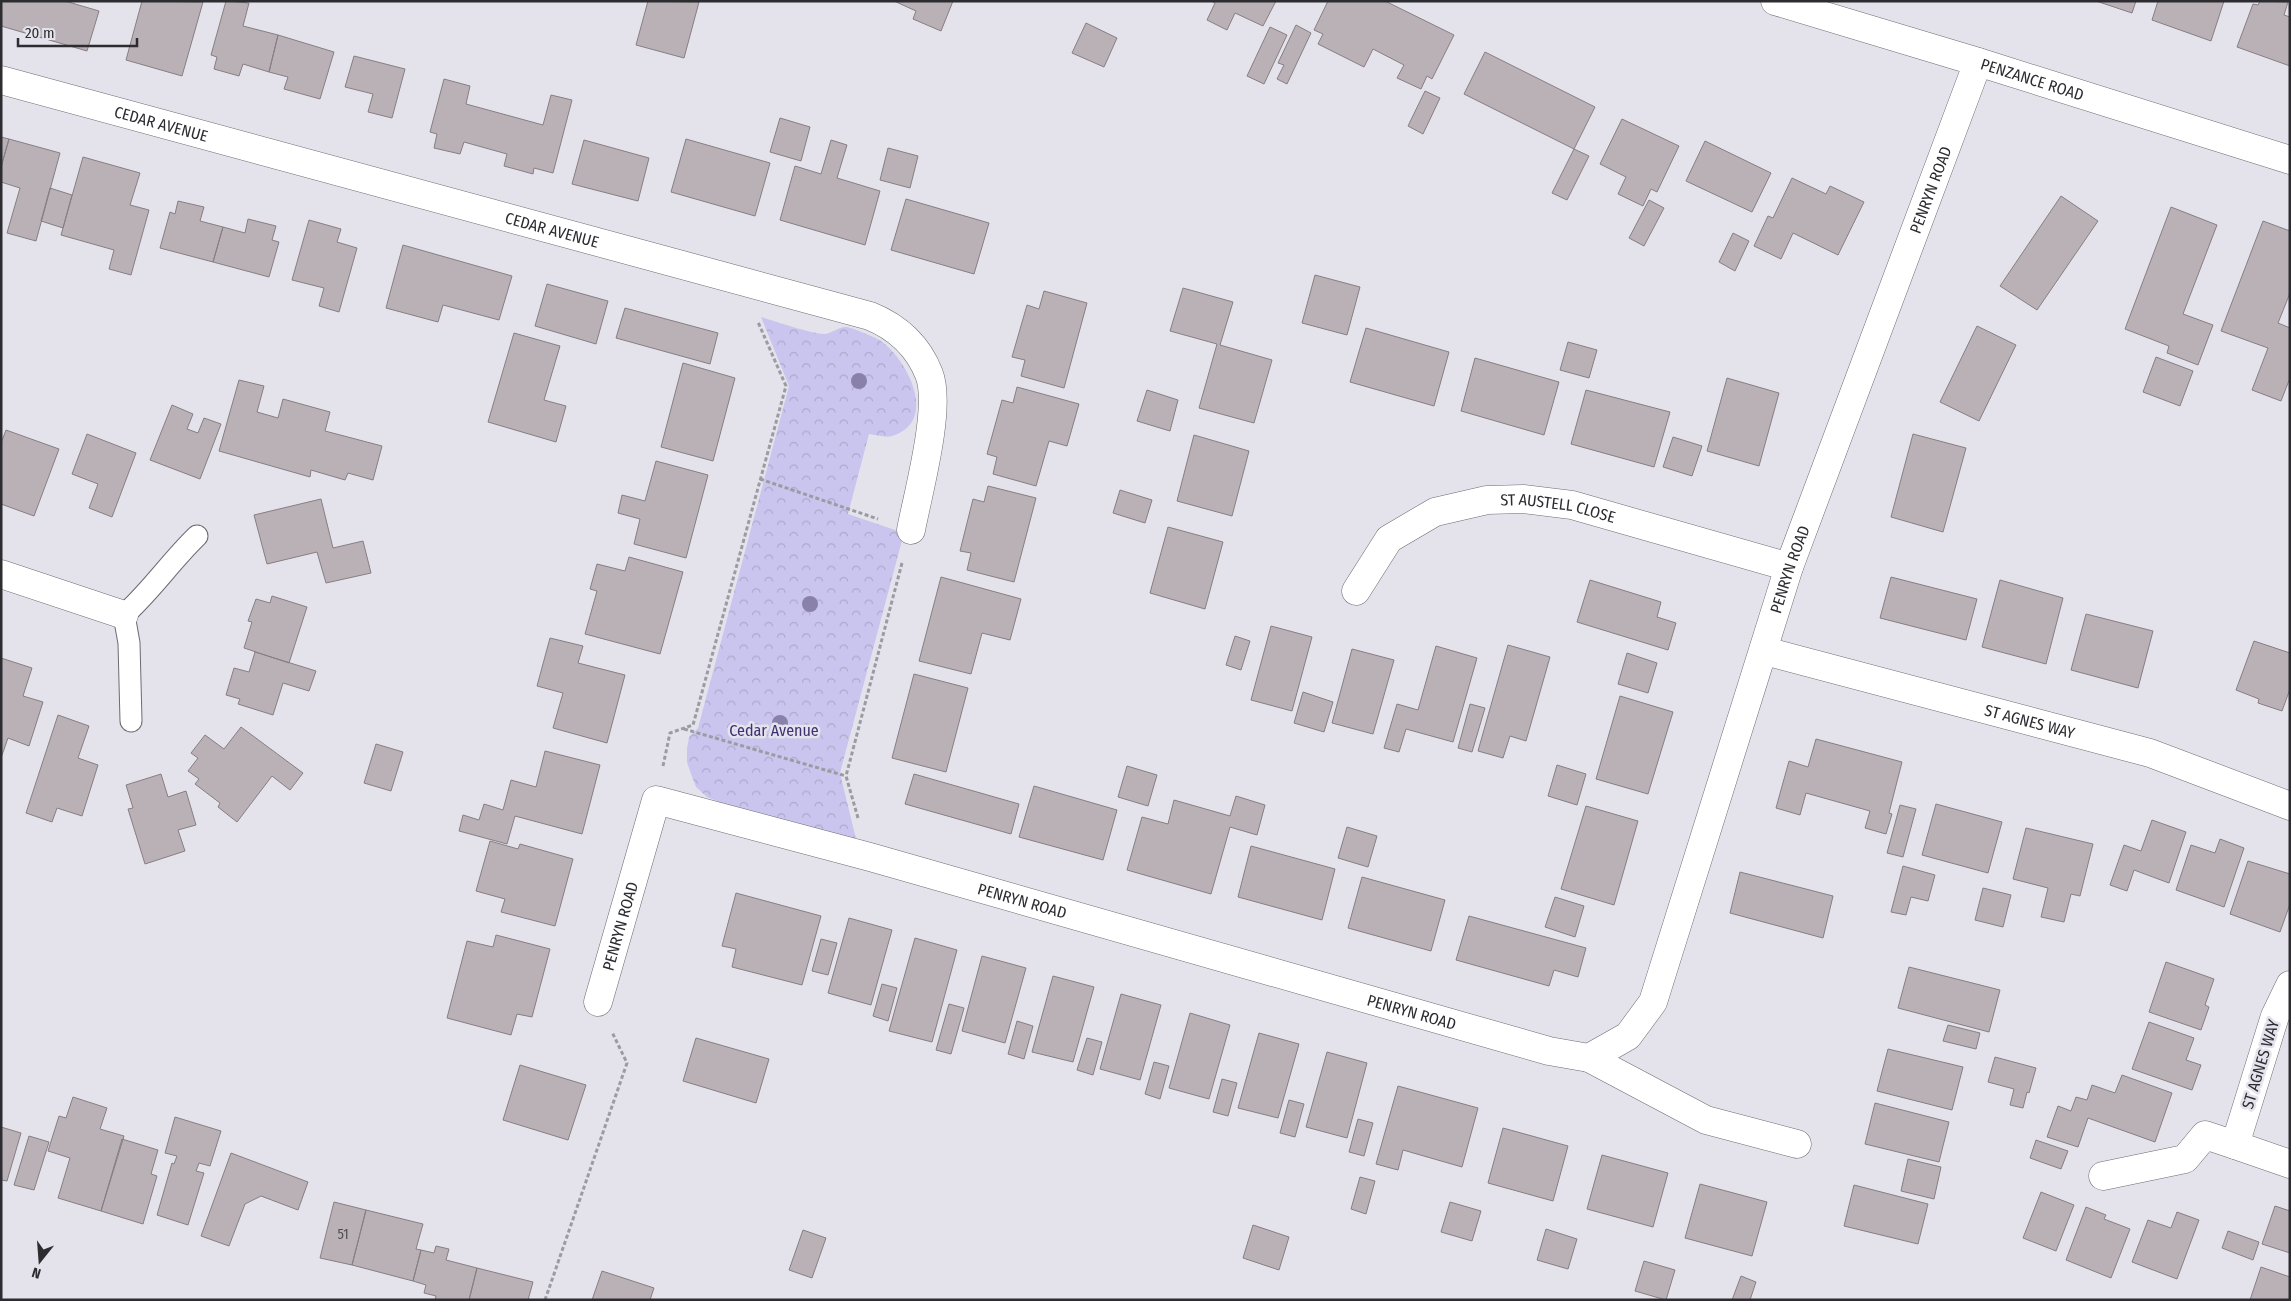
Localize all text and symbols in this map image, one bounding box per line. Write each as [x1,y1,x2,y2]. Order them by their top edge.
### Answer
scale bar [18,15,136,47]
text: 20 m [25,24,55,42]
street label: PENZANCE ROAD [1978,54,2086,105]
street label: CEDAR AVENUE [112,102,210,146]
street label: PENRYN ROAD [1906,144,1956,236]
street label: CEDAR AVENUE [503,208,601,252]
street label: ST AUSTELL CLOSE [1500,490,1618,527]
street label: PENRYN ROAD [1766,523,1814,616]
street label: ST AGNES WAY [1983,701,2077,743]
park label: Cedar Avenue [729,721,819,740]
street label: PENRYN ROAD [976,879,1069,923]
street label: PENRYN ROAD [599,880,642,973]
street label: PENRYN ROAD [1365,991,1458,1034]
street label: ST AGNES WAY [2238,1017,2283,1111]
house number: 51 [337,1226,349,1243]
north arrow [15,1236,65,1286]
text: N [30,1264,43,1282]

